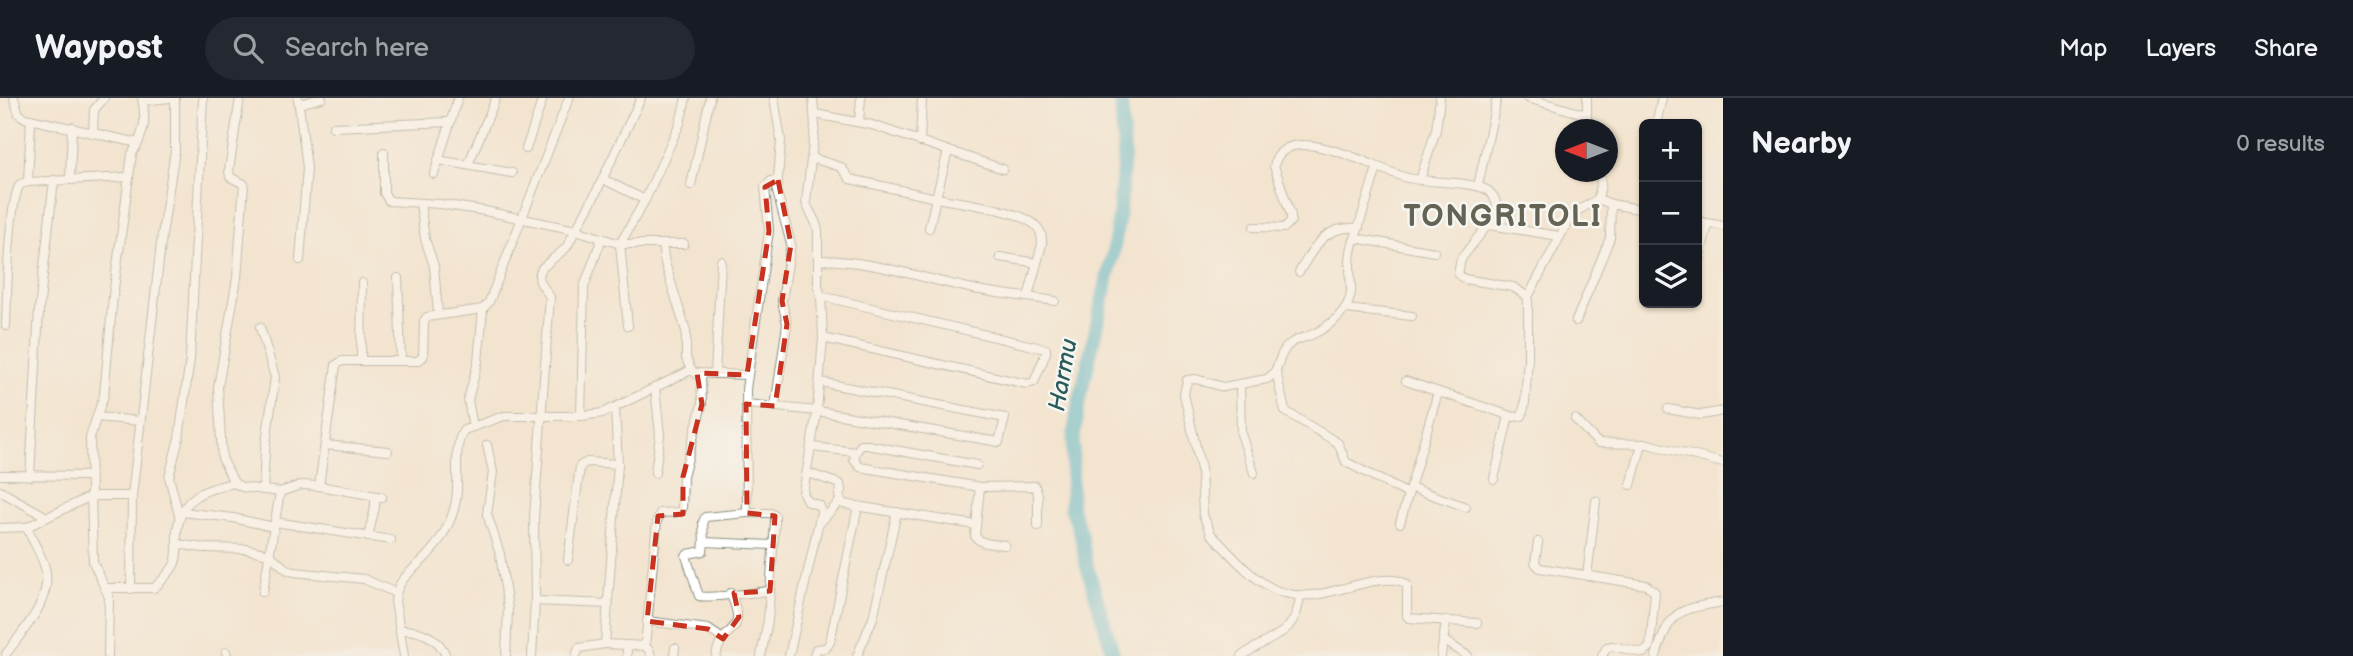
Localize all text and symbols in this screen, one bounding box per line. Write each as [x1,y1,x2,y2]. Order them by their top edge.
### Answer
search box [205,17,695,80]
text: Waypost [35,28,163,68]
icon: search [229,29,267,67]
text: Search here [285,33,429,64]
text: Map [2059,34,2107,63]
text: Layers [2145,34,2216,63]
text: Share [2254,34,2318,63]
north arrow [1555,119,1618,182]
map controls [1639,119,1702,308]
button: + [1639,119,1702,182]
text: Nearby [1751,126,1851,162]
text: 0 results [2236,130,2325,158]
button: − [1639,182,1702,245]
district label: TONGRITOLI [1403,199,1603,235]
button: layers [1639,245,1702,308]
water label: Harmu [1042,337,1084,413]

